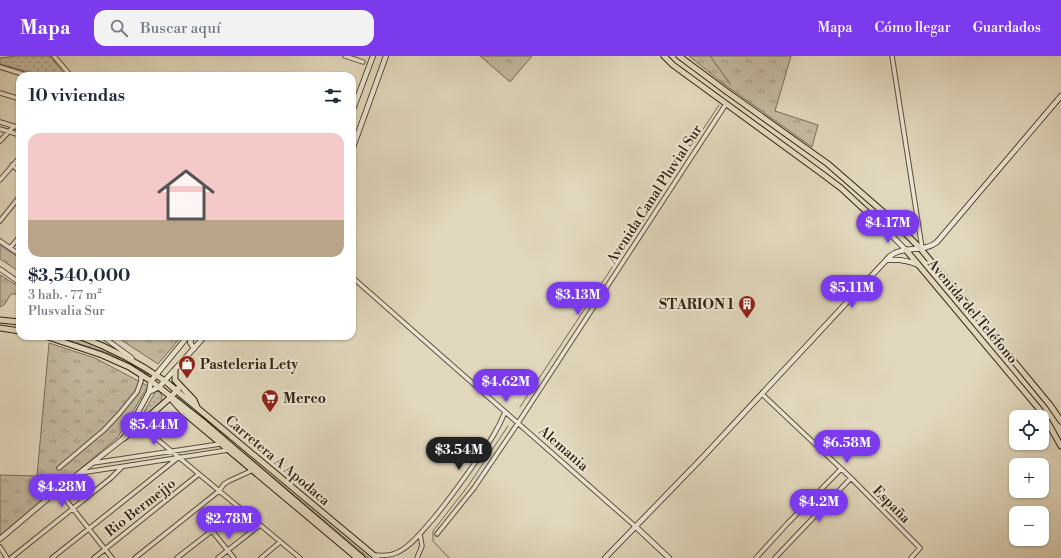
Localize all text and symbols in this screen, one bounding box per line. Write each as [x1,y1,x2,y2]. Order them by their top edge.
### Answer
search box [94,10,374,46]
text: Mapa [20,16,70,40]
icon: search [108,17,130,39]
text: Buscar aquí [140,19,221,38]
text: Mapa [818,19,852,37]
text: Cómo llegar [874,19,951,37]
text: Guardados [973,19,1041,37]
text: 10 viviendas [28,85,125,107]
icon: filters [322,85,344,107]
street label: Avenida Canal Pluvial Sur [603,122,707,268]
icon: home [150,159,222,231]
pin: $4.17M [855,210,921,244]
text: $4.17M [865,215,911,231]
street label: Avenida del Teléfono [922,255,1021,368]
text: $3,540,000 [28,265,130,287]
pin: $5.11M [819,275,885,309]
text: $5.11M [830,280,874,296]
pin: $3.13M [545,282,611,316]
text: 3 hab. · 77 m² [28,287,102,303]
text: $3.13M [555,287,601,303]
building icon: STARION 1 [737,294,757,319]
place label: STARION 1 [659,296,734,314]
text: Plusvalia Sur [28,303,105,319]
shop icon: Pasteleria Lety [177,354,197,379]
place label: Pasteleria Lety [200,356,299,374]
pin: $4.62M [473,369,539,403]
text: $4.62M [482,374,530,390]
supermarket icon: Merco [260,388,280,413]
place label: Merco [283,390,326,408]
map controls [1009,410,1049,546]
button: locate [1009,410,1049,450]
pin: $5.44M [121,412,187,446]
street label: Carretera A Apodaca [221,412,334,510]
text: $5.44M [129,417,179,433]
street label: Alemania [534,422,593,476]
pin: $6.58M [814,430,880,464]
text: $6.58M [823,435,871,451]
pin: $3.54M [426,437,492,471]
text: $3.54M [435,442,483,458]
button: + [1009,458,1049,498]
pin: $4.28M [29,474,95,508]
street label: Rio Bermejjo [102,475,180,541]
text: $4.28M [38,479,86,495]
street label: España [869,482,915,528]
pin: $4.2M [791,489,847,523]
text: $4.2M [799,494,839,510]
pin: $2.78M [196,506,262,540]
button: − [1009,506,1049,546]
text: $2.78M [205,511,253,527]

